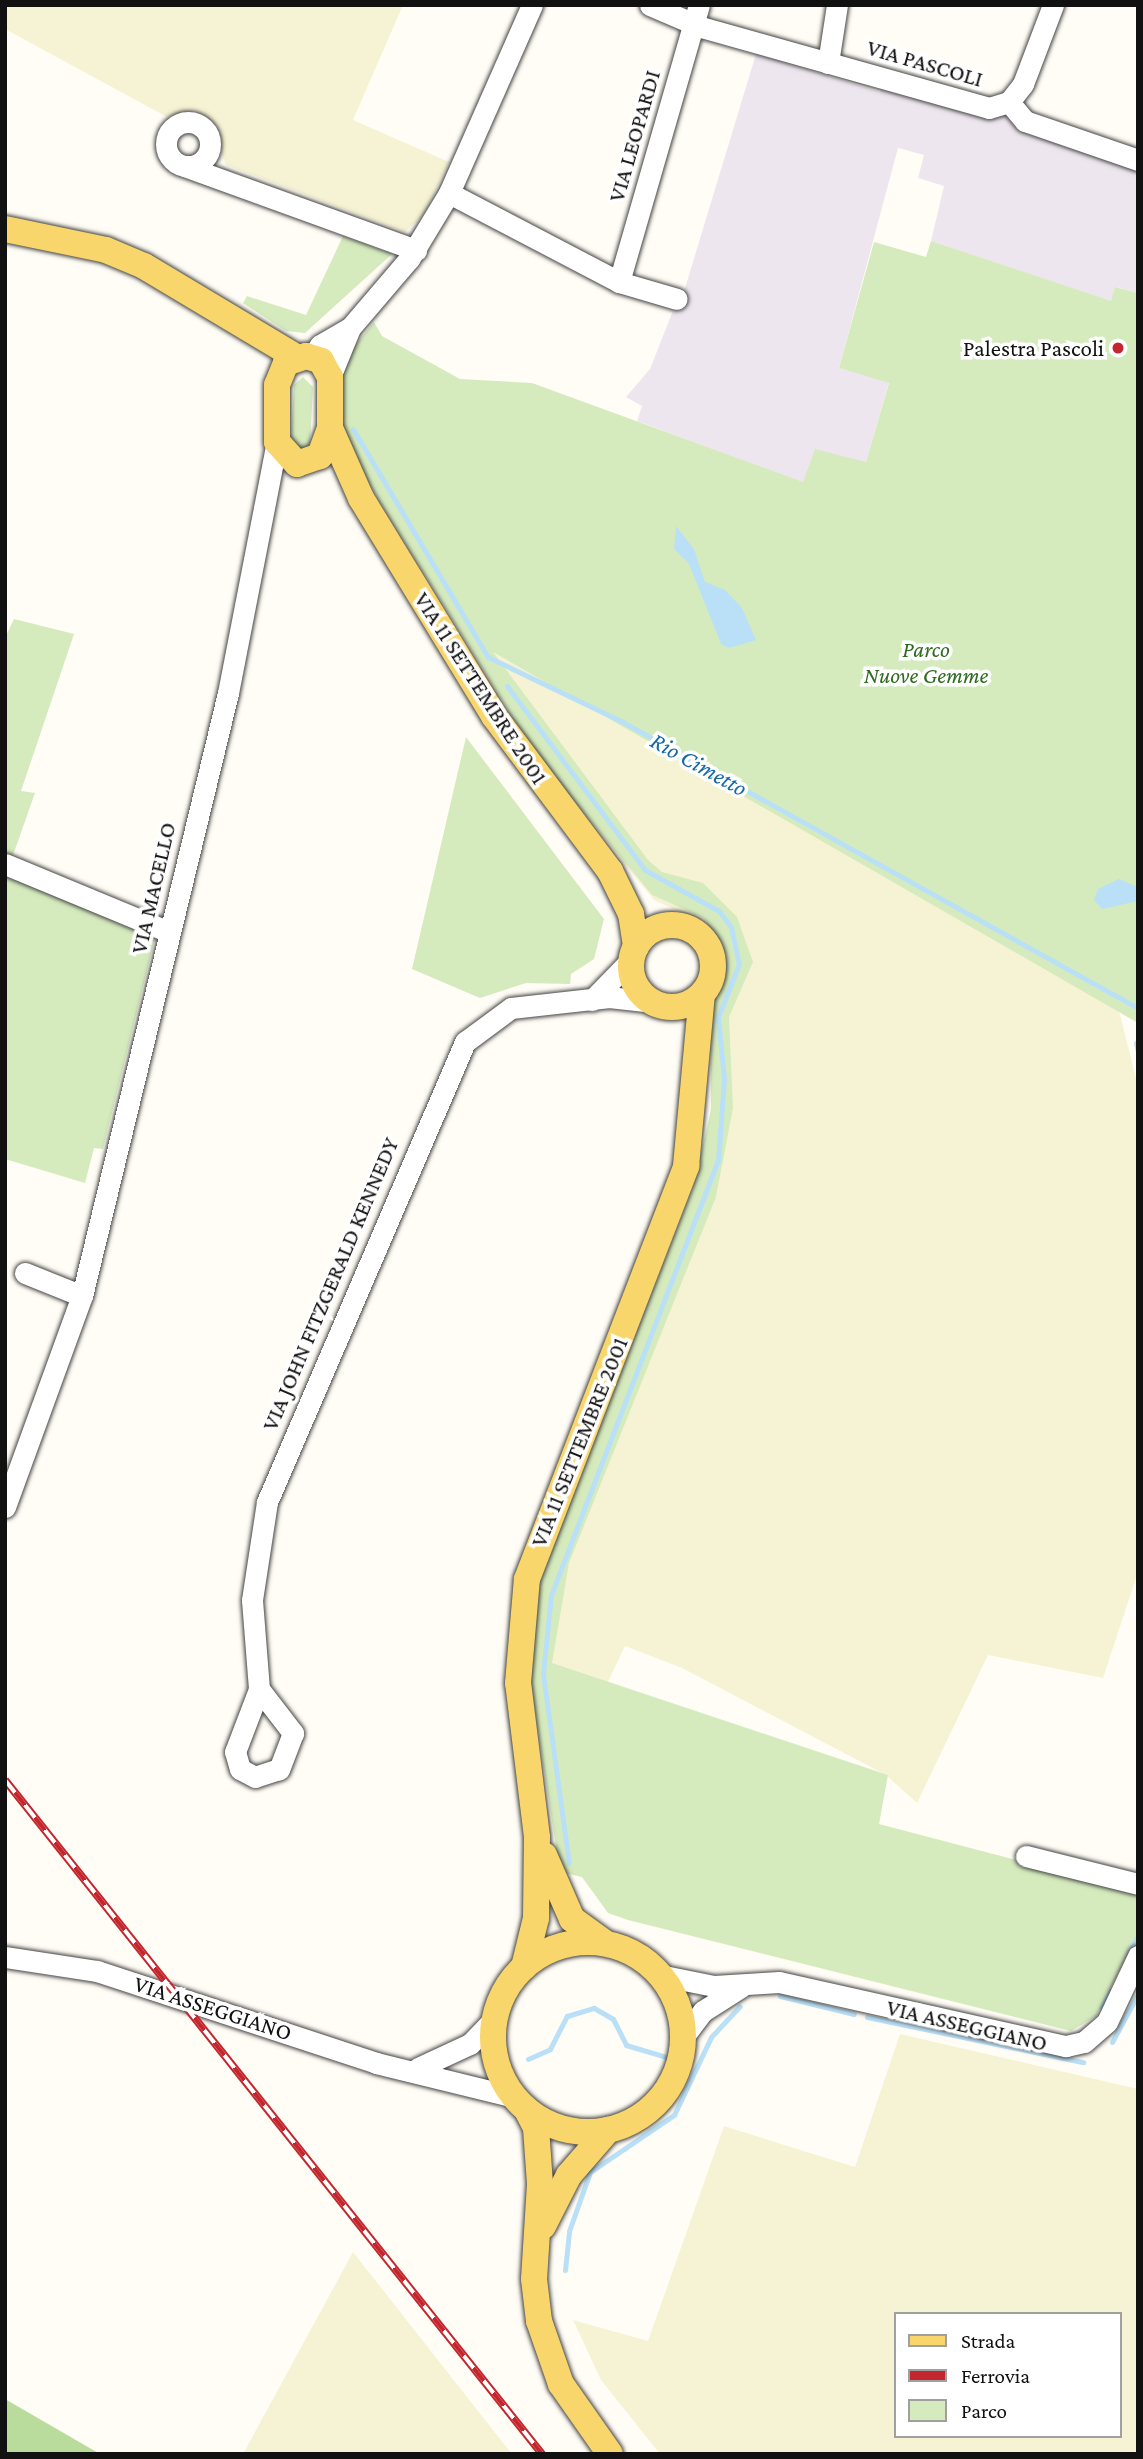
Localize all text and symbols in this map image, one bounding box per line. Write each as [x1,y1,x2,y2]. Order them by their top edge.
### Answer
street label: VIA PASCOLI [864,33,986,93]
street label: VIA LEOPARDI [602,67,666,205]
place label: Palestra Pascoli [963,334,1104,362]
marker: Palestra Pascoli [1110,340,1126,356]
street label: VIA 11 SETTEMBRE 2001 [409,587,553,789]
park label: Parco Nuove Gemme [864,635,988,689]
water label: Rio Cimetto [646,726,752,802]
street label: VIA MACELLO [124,820,182,956]
street label: VIA JOHN FITZGERALD KENNEDY [256,1133,404,1435]
street label: VIA 11 SETTEMBRE 2001 [524,1333,634,1551]
street label: VIA ASSEGGIANO [131,1970,295,2046]
street label: VIA ASSEGGIANO [884,1993,1050,2057]
legend [894,2312,1122,2438]
text: Strada [961,2329,1015,2353]
text: Ferrovia [961,2364,1030,2388]
text: Parco [961,2399,1007,2423]

